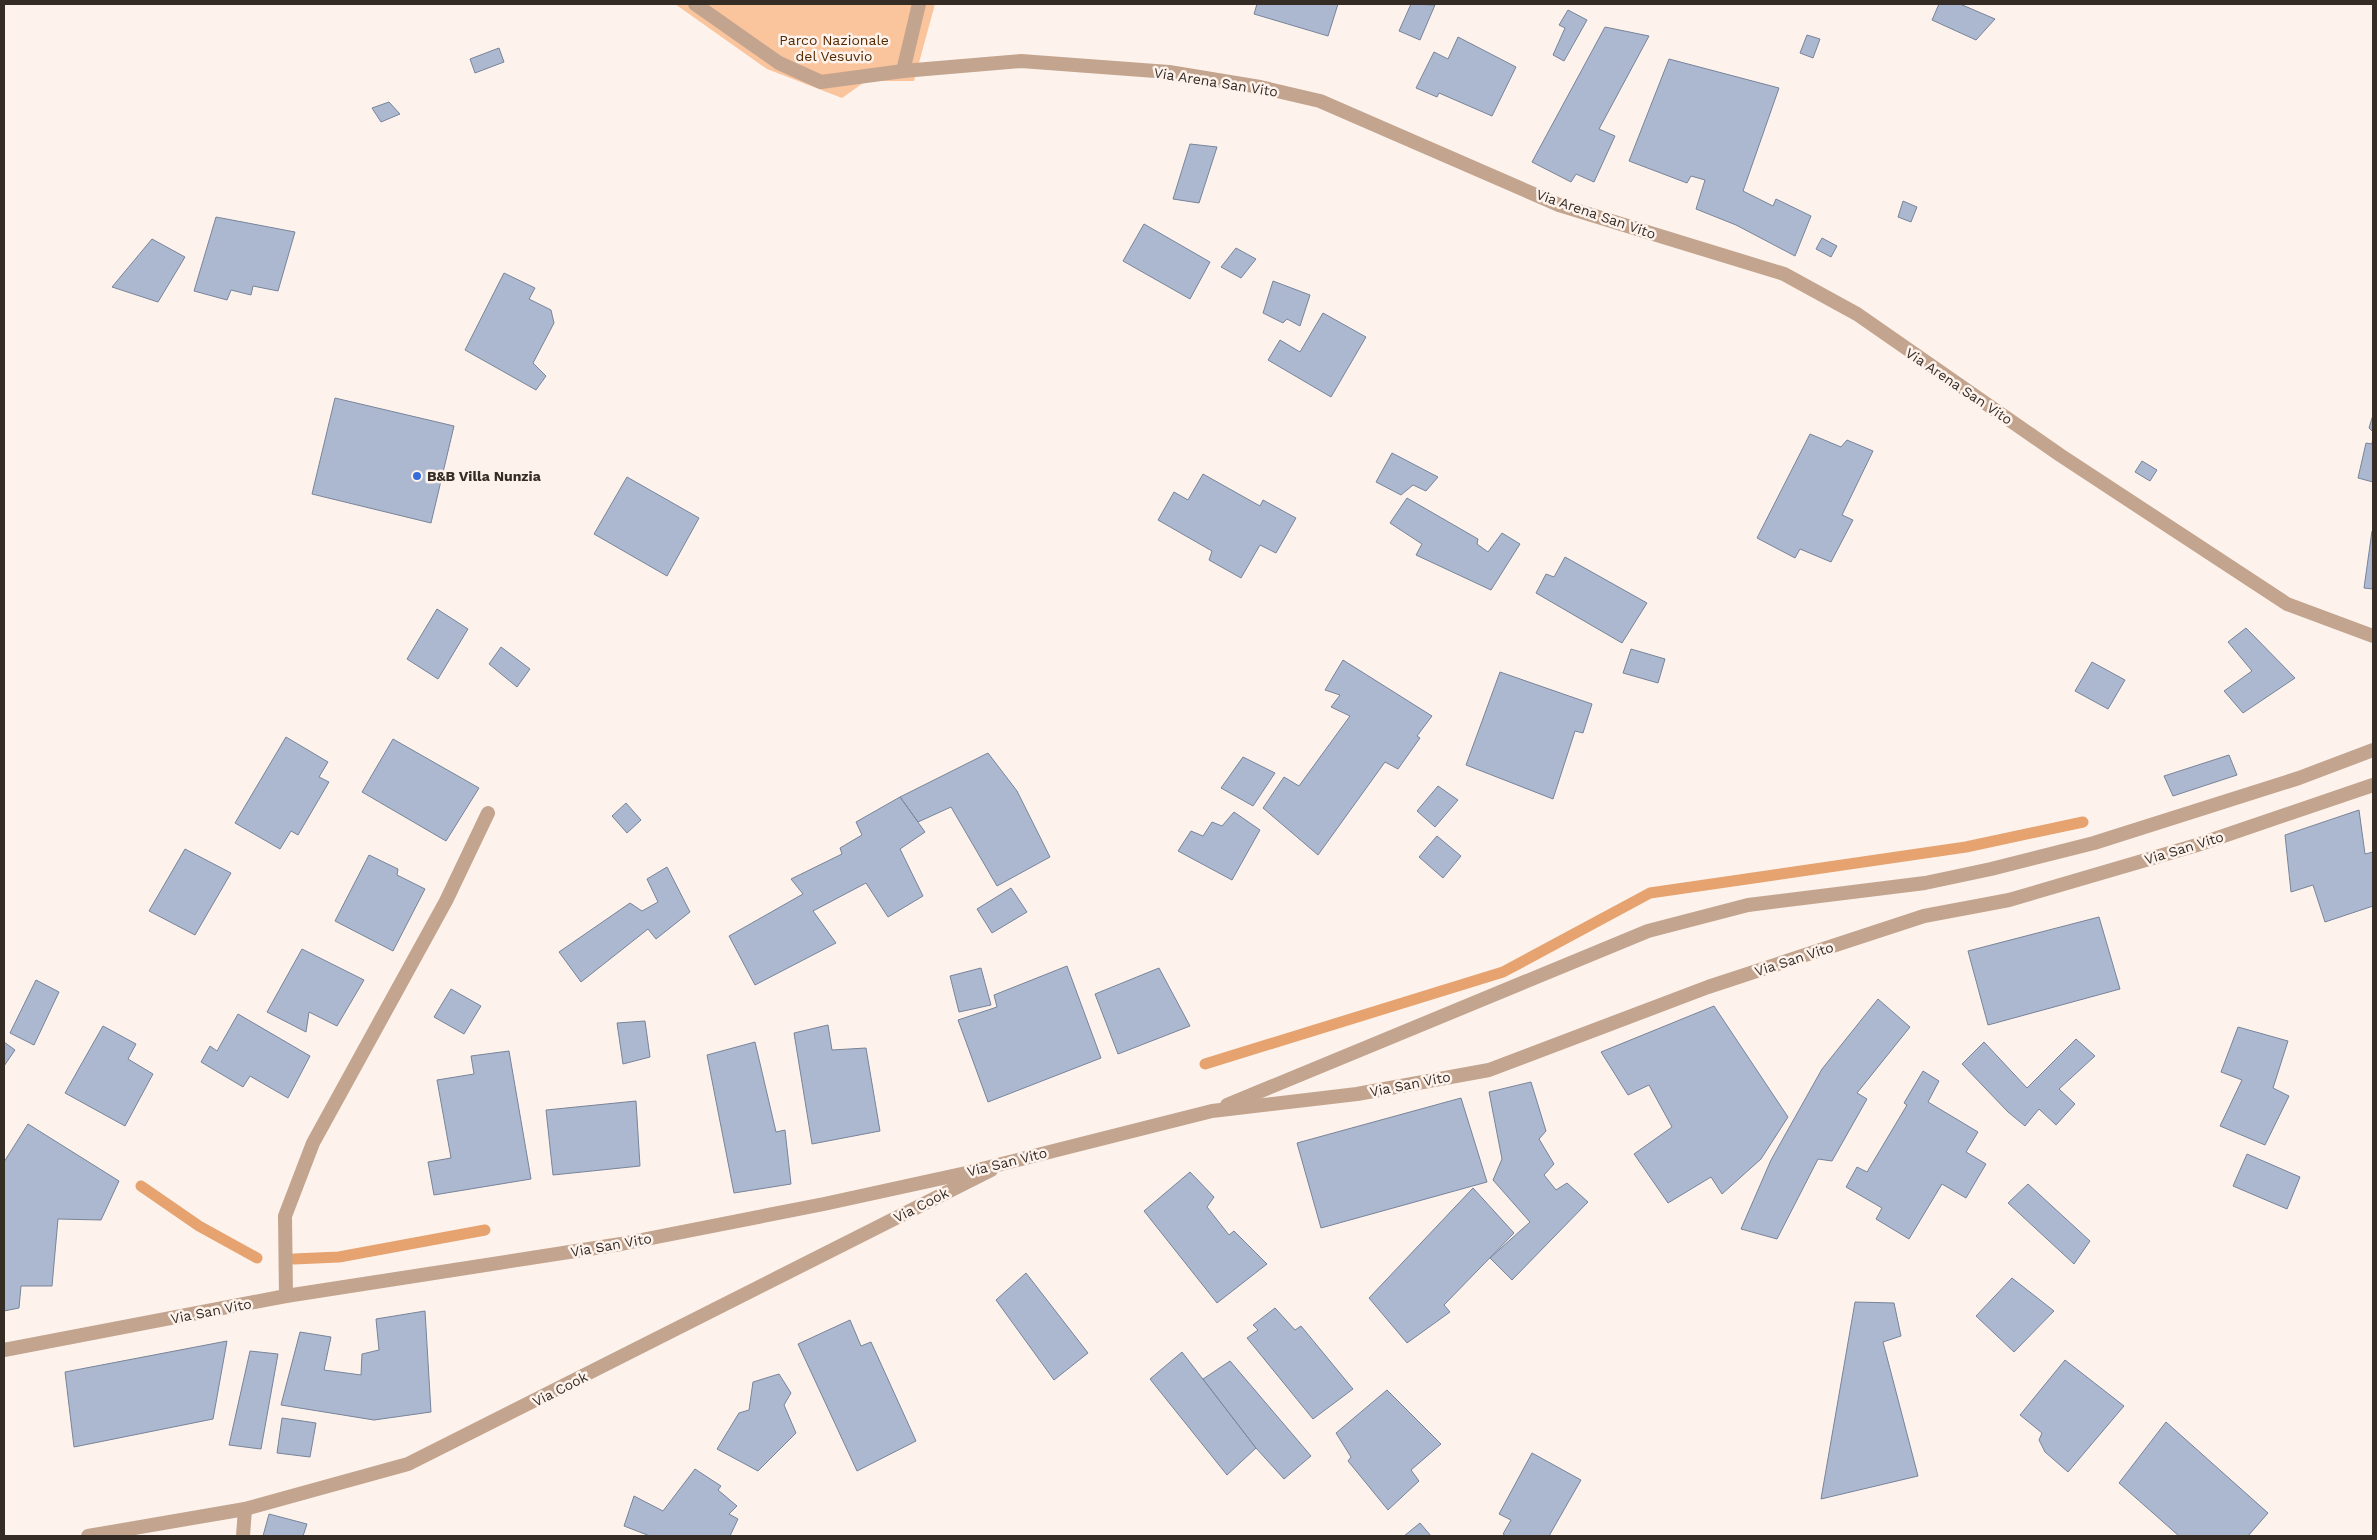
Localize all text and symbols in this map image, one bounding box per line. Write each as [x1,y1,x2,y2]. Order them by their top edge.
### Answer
park label: Parco Nazionale del Vesuvio [779,32,889,64]
street label: Via Arena San Vito [1153,64,1279,100]
street label: Via Arena San Vito [1534,186,1658,242]
street label: Via Arena San Vito [1903,344,2015,428]
place label: B&B Villa Nunzia [427,468,542,484]
marker: B&B Villa Nunzia [411,470,423,482]
street label: Via San Vito [2142,828,2226,868]
street label: Via San Vito [1753,939,1835,979]
street label: Via San Vito [1368,1068,1452,1100]
street label: Via San Vito [965,1144,1049,1180]
street label: Via Cook [891,1184,951,1226]
street label: Via San Vito [569,1230,653,1260]
street label: Via San Vito [169,1295,253,1327]
street label: Via Cook [530,1368,590,1410]

